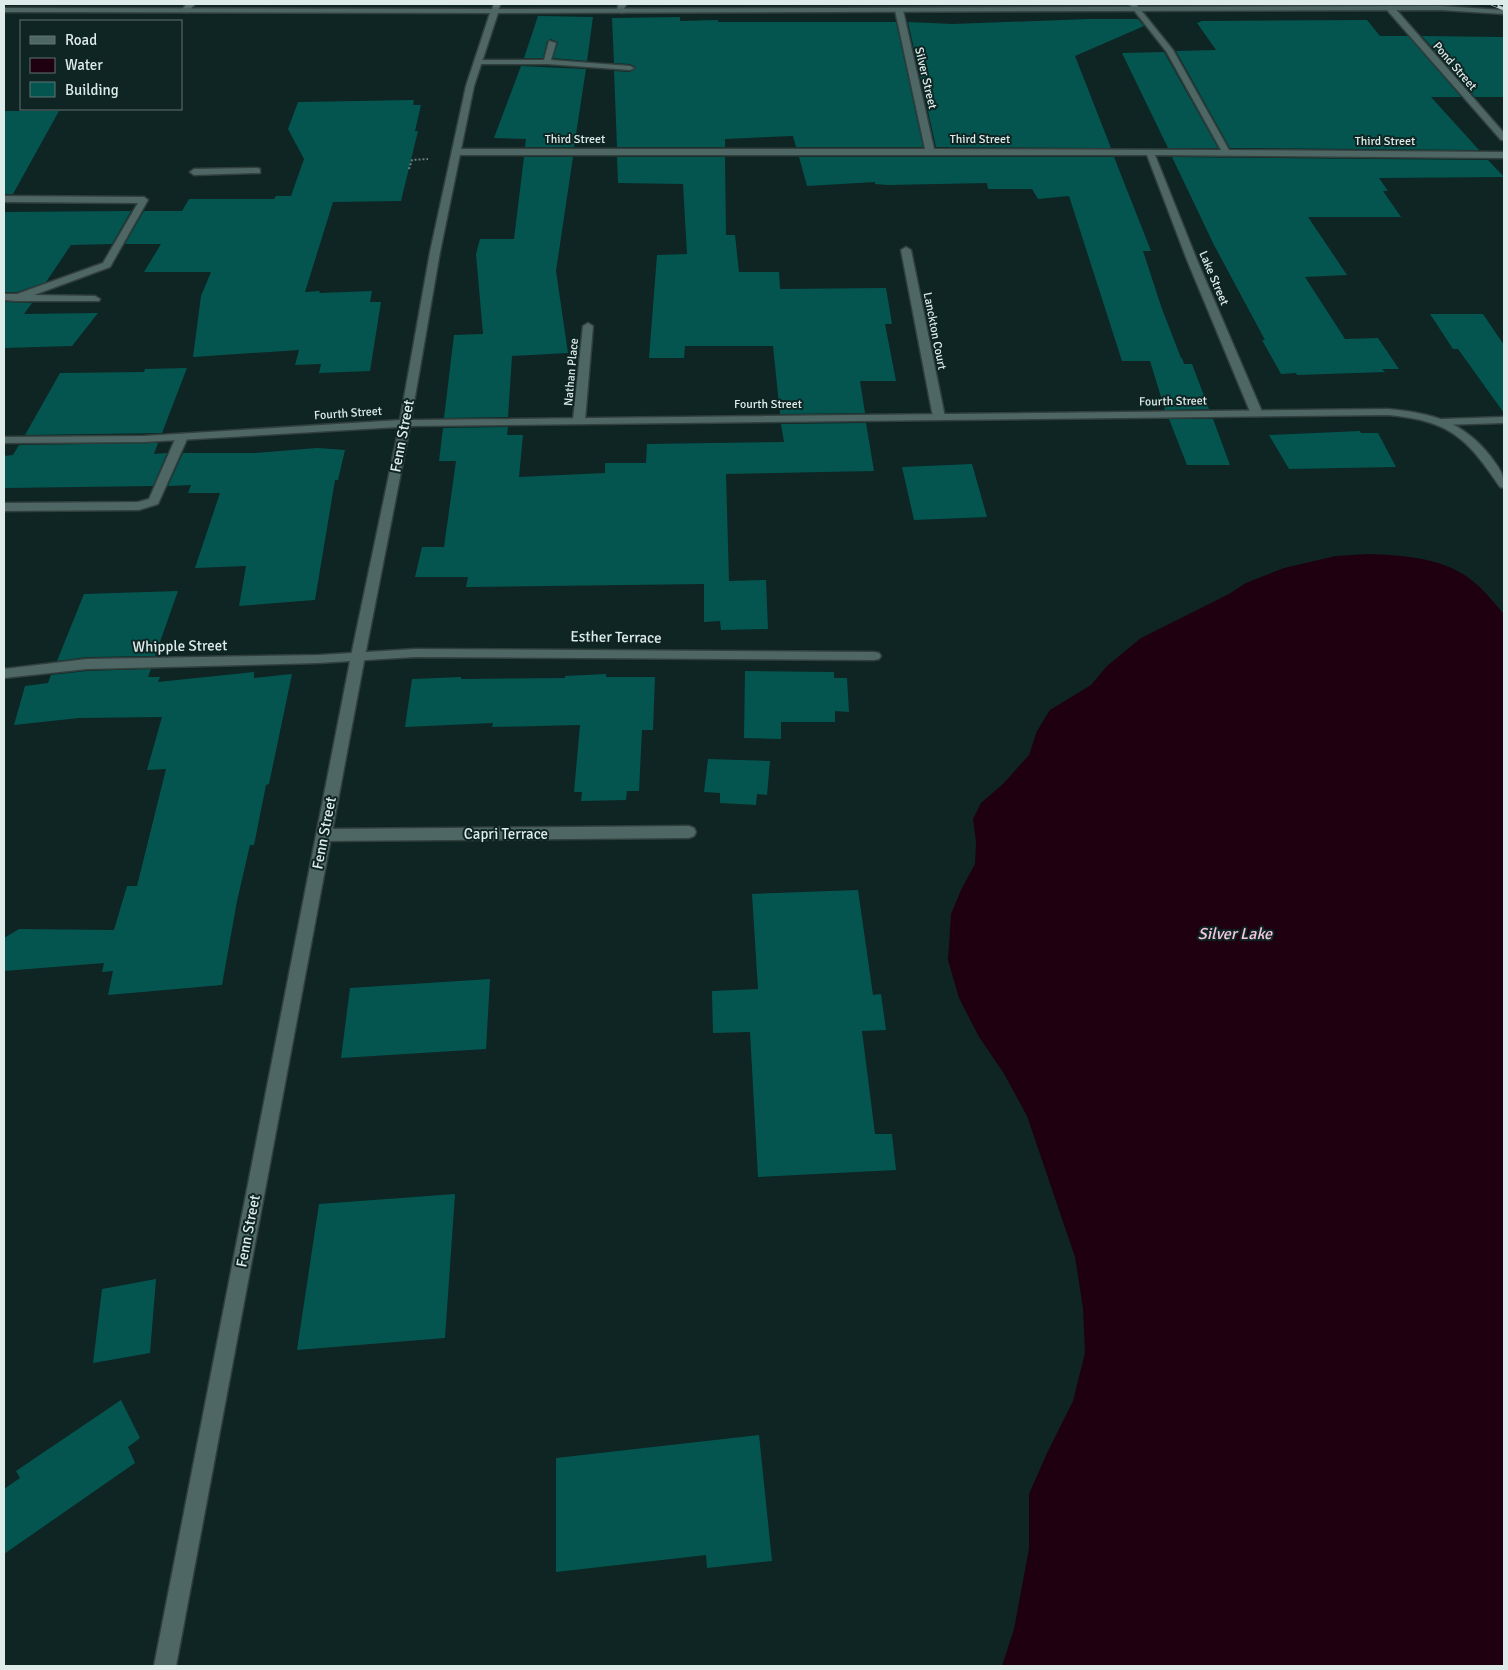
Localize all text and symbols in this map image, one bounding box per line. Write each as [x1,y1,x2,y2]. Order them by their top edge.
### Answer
legend [20,20,182,110]
text: Road [65,31,97,49]
street label: Pond Street [1429,39,1480,94]
street label: Silver Street [911,46,940,110]
text: Water [65,56,103,74]
text: Building [65,81,119,99]
street label: Third Street [545,132,605,147]
street label: Third Street [950,132,1010,147]
street label: Third Street [1355,134,1415,149]
street label: Lake Street [1195,249,1232,308]
street label: Lanckton Court [920,291,949,371]
street label: Nathan Place [561,337,582,407]
street label: Fourth Street [1139,393,1207,410]
street label: Fourth Street [734,397,802,412]
street label: Fenn Street [386,398,418,474]
street label: Fourth Street [314,404,382,423]
street label: Esther Terrace [570,627,662,647]
street label: Whipple Street [132,636,228,656]
street label: Fenn Street [308,795,340,871]
street label: Capri Terrace [464,825,548,843]
water label: Silver Lake [1198,924,1273,944]
street label: Fenn Street [232,1193,264,1269]

